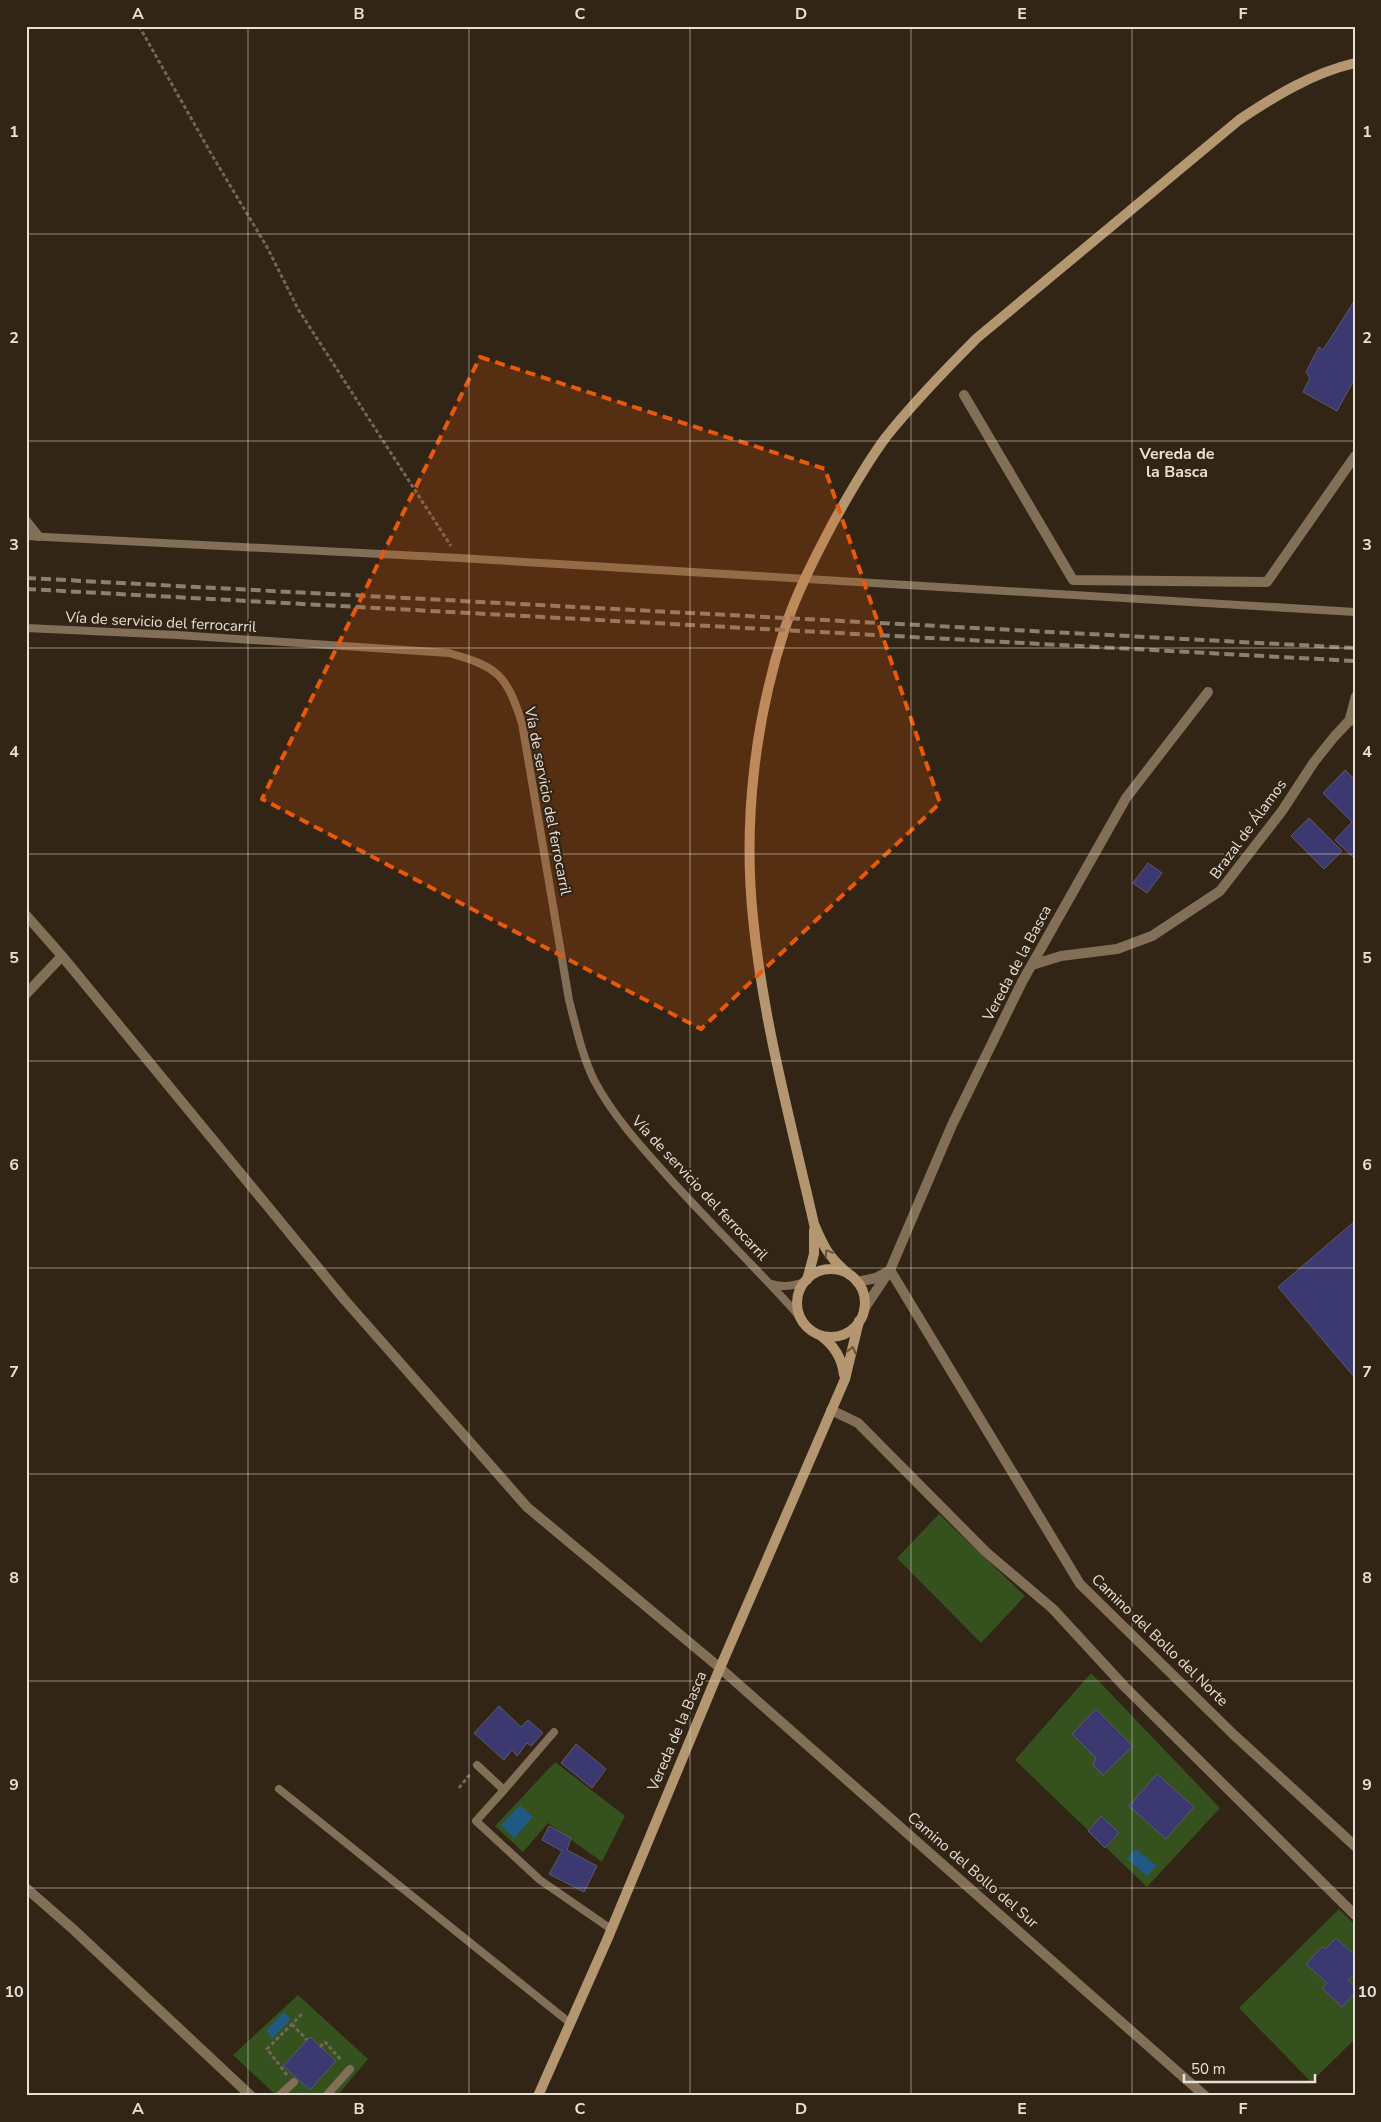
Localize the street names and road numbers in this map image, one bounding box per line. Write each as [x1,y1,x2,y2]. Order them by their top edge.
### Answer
street label: Vía de servicio del ferrocarril [64,607,258,637]
street label: Vía de servicio del ferrocarril [520,704,576,897]
street label: Brazal de Álamos [1205,775,1291,883]
street label: Vereda de la Basca [978,902,1056,1025]
street label: Vía de servicio del ferrocarril [627,1110,773,1265]
street label: Camino del Bollo del Norte [1087,1569,1233,1711]
street label: Vereda de la Basca [642,1668,711,1795]
street label: Camino del Bollo del Sur [903,1808,1043,1933]

